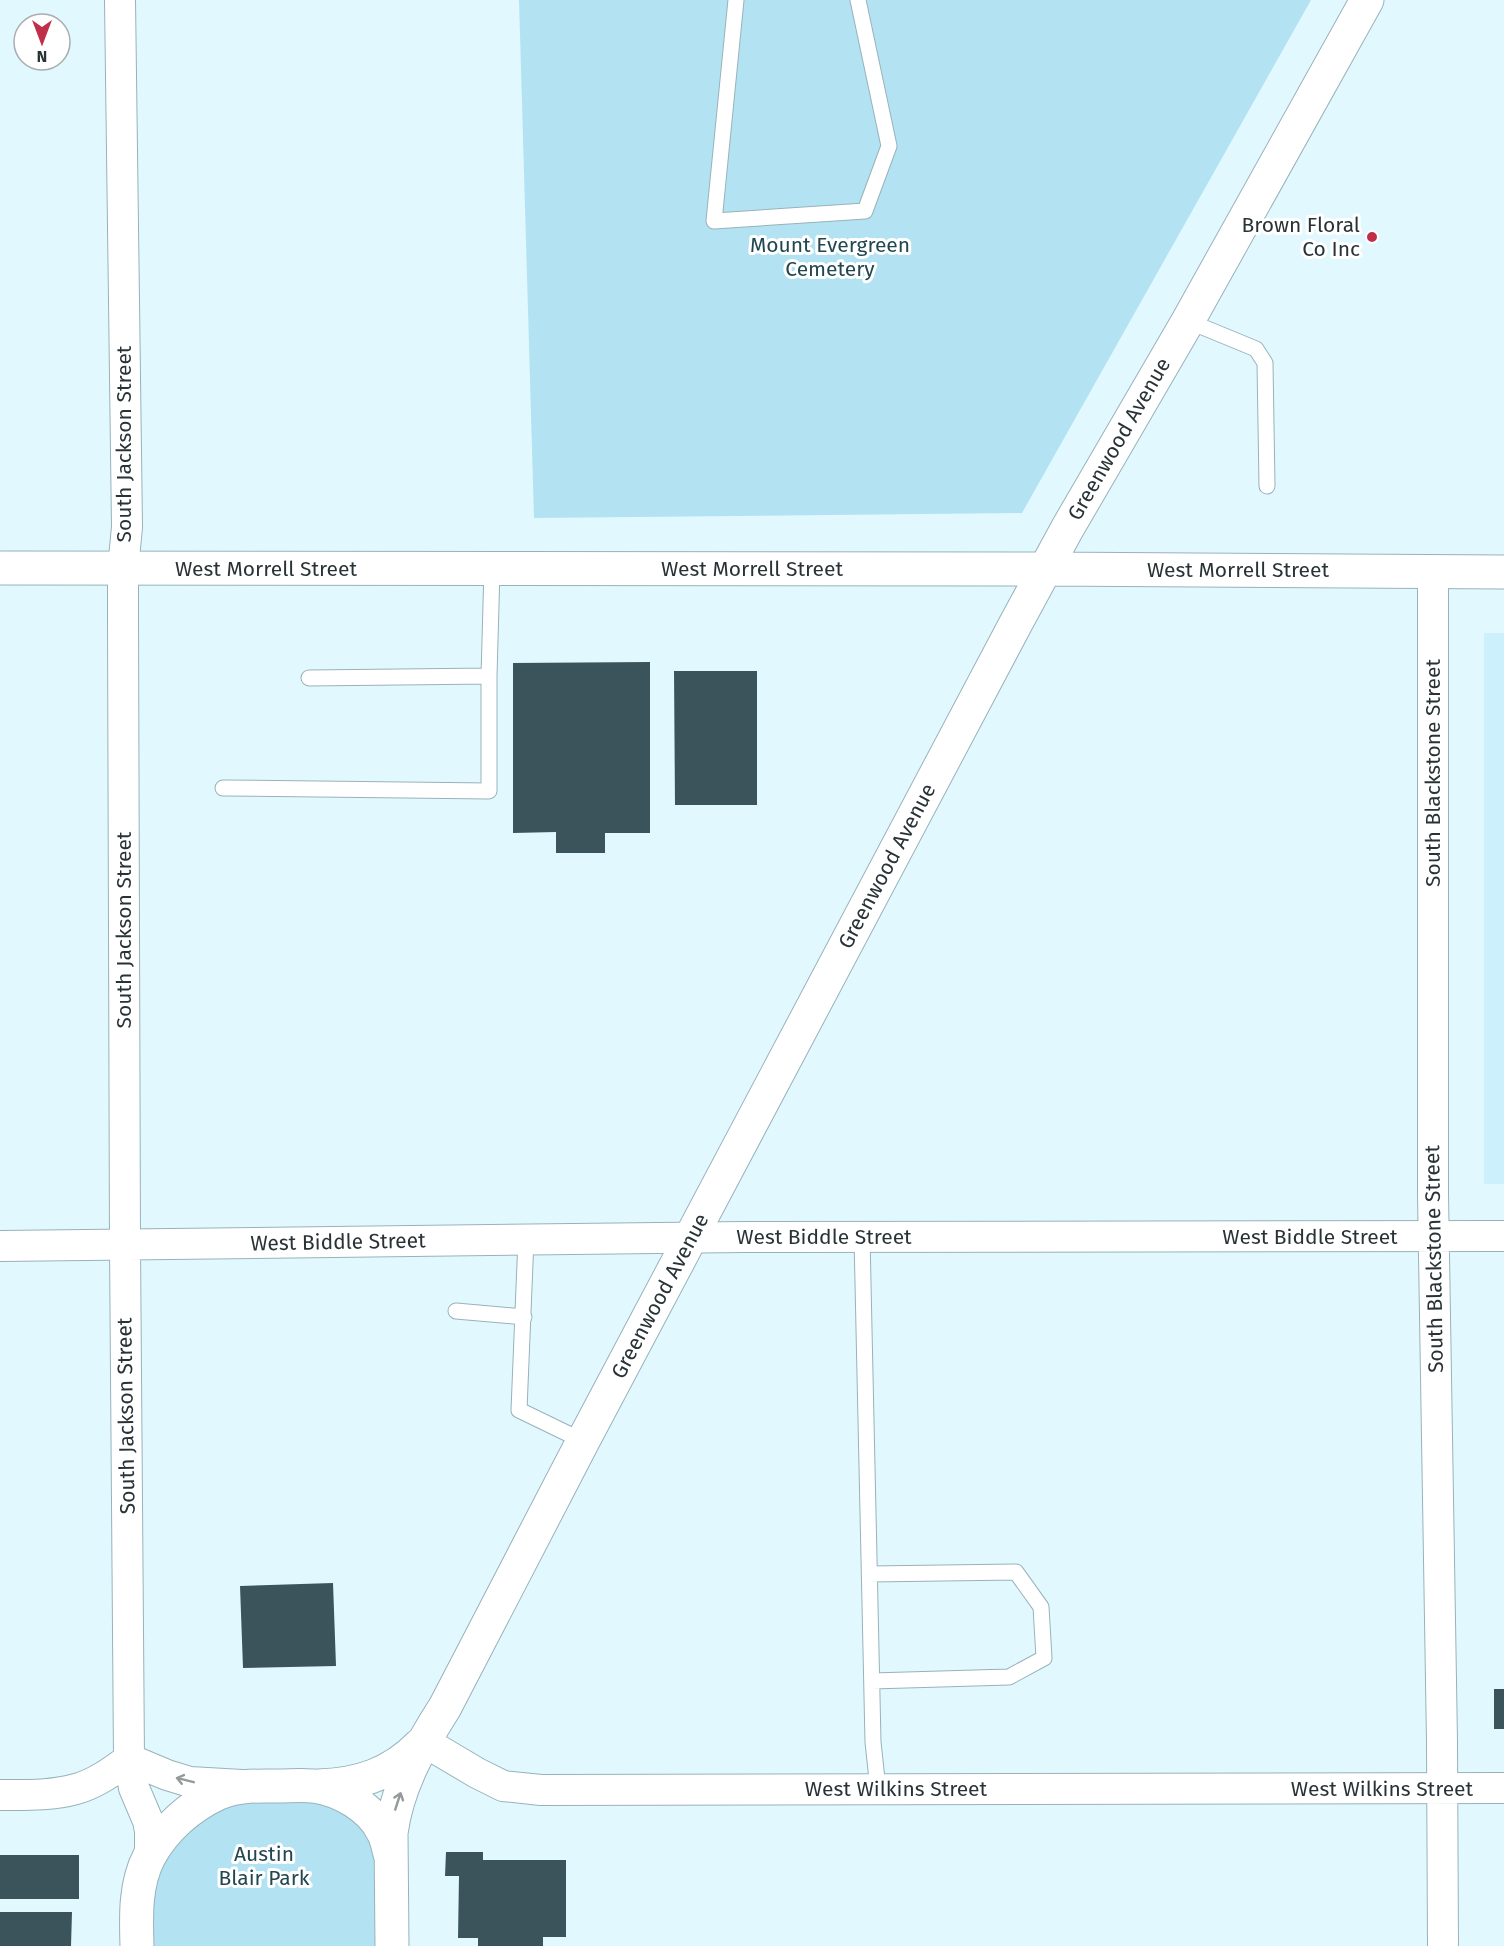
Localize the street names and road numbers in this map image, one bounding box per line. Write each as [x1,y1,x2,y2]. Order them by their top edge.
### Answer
street label: South Jackson Street [111,345,137,542]
street label: Greenwood Avenue [1062,353,1176,525]
street label: West Morrell Street [175,556,357,582]
street label: West Morrell Street [661,556,843,582]
street label: West Morrell Street [1147,557,1329,583]
street label: South Blackstone Street [1420,659,1446,887]
street label: Greenwood Avenue [832,779,942,953]
street label: South Jackson Street [111,831,137,1028]
street label: South Blackstone Street [1419,1144,1449,1373]
street label: Greenwood Avenue [605,1209,715,1383]
street label: West Biddle Street [736,1224,912,1250]
street label: West Biddle Street [1222,1224,1398,1250]
street label: West Biddle Street [250,1227,426,1257]
street label: South Jackson Street [111,1317,141,1515]
street label: West Wilkins Street [805,1776,988,1802]
street label: West Wilkins Street [1291,1776,1474,1802]

